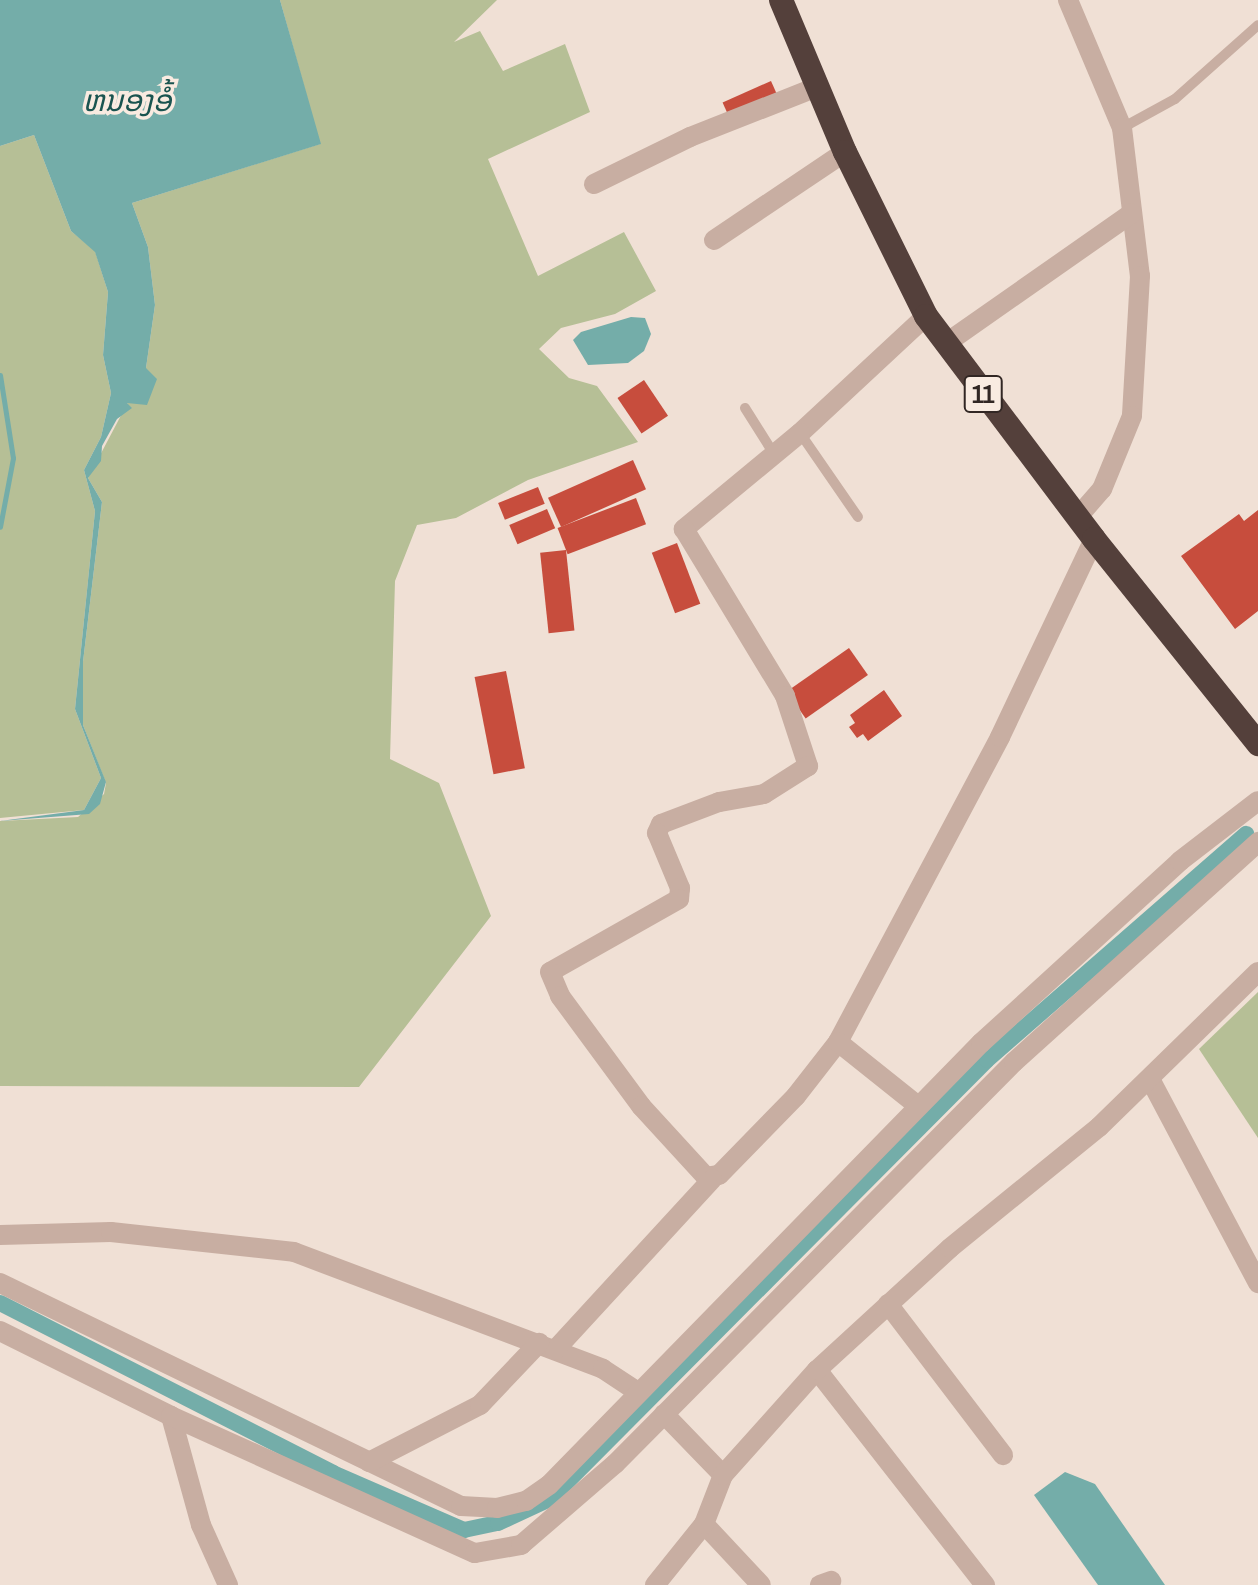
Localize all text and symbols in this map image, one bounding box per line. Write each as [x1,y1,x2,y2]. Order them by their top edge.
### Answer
water label: ຫນອງອໍ້ [83,82,171,118]
road number: 11 [963,372,1003,416]

